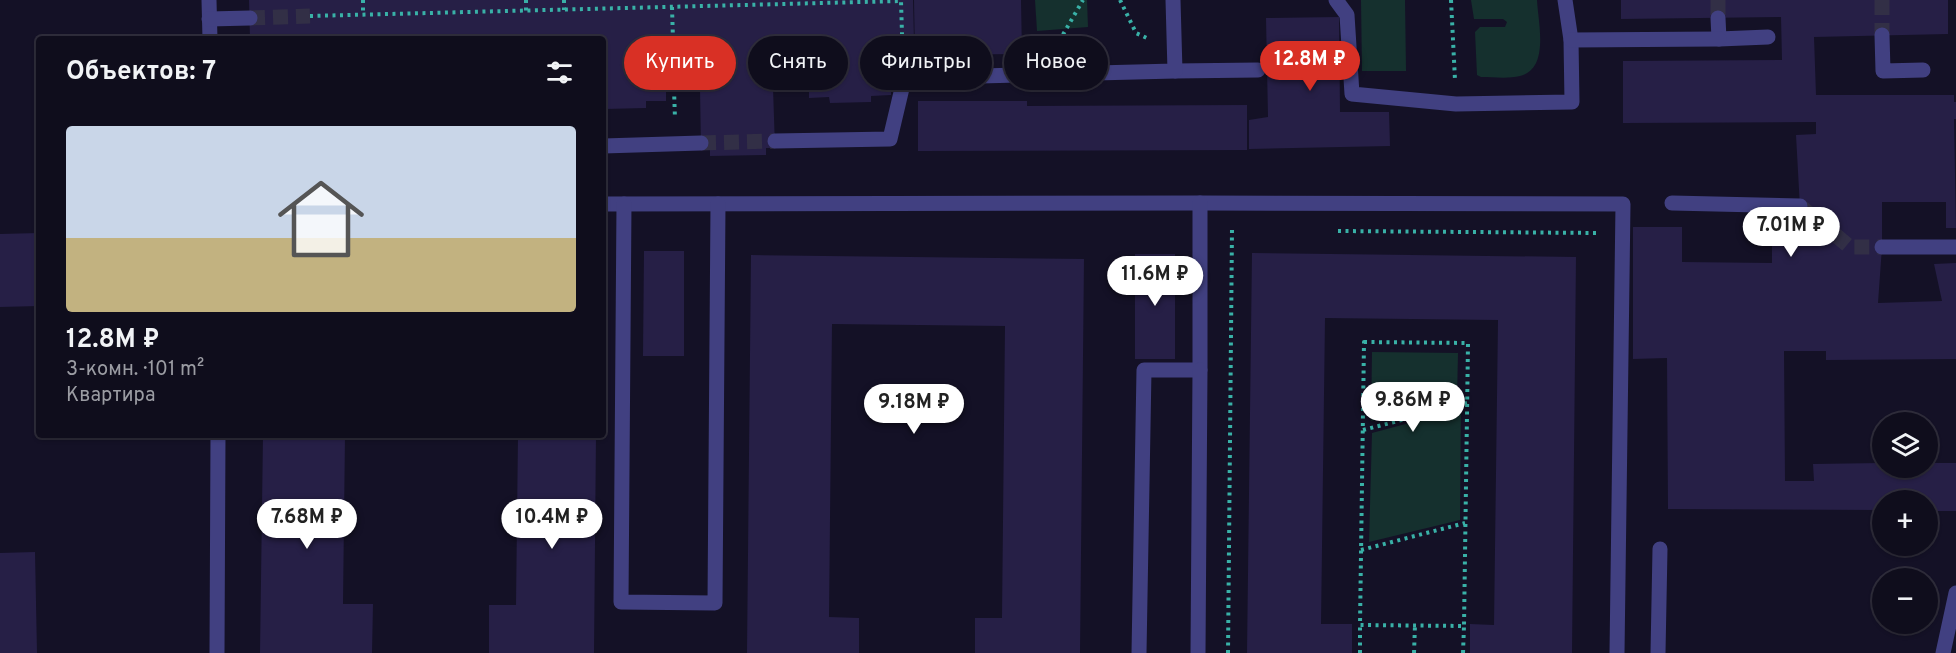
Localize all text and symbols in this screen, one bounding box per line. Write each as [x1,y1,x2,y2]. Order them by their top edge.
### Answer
chip: Купить [624,36,736,90]
chip: Снять [748,36,848,90]
chip: Фильтры [860,36,992,90]
chip: Новое [1004,36,1108,90]
pin: 12.8M ₽ [1255,41,1365,92]
text: 12.8M ₽ [1274,47,1346,73]
text: Объектов: 7 [66,56,216,89]
icon: filters [543,56,576,89]
icon: home [267,165,375,273]
pin: 7.01M ₽ [1736,207,1846,258]
text: 7.01M ₽ [1757,213,1825,239]
pin: 11.6M ₽ [1100,256,1210,307]
text: 11.6M ₽ [1121,262,1189,288]
text: 12.8M ₽ [66,324,160,357]
text: 3-комн. · 101 m² [66,357,204,383]
pin: 9.86M ₽ [1358,382,1468,433]
text: Квартира [66,383,155,409]
pin: 9.18M ₽ [859,384,969,435]
text: 9.86M ₽ [1375,388,1451,414]
text: 9.18M ₽ [878,390,950,416]
map controls [1872,412,1938,634]
button: layers [1872,412,1938,478]
button: + [1872,490,1938,556]
pin: 7.68M ₽ [252,499,362,550]
pin: 10.4M ₽ [497,499,607,550]
text: 7.68M ₽ [271,505,343,531]
text: 10.4M ₽ [515,505,589,531]
button: − [1872,568,1938,634]

